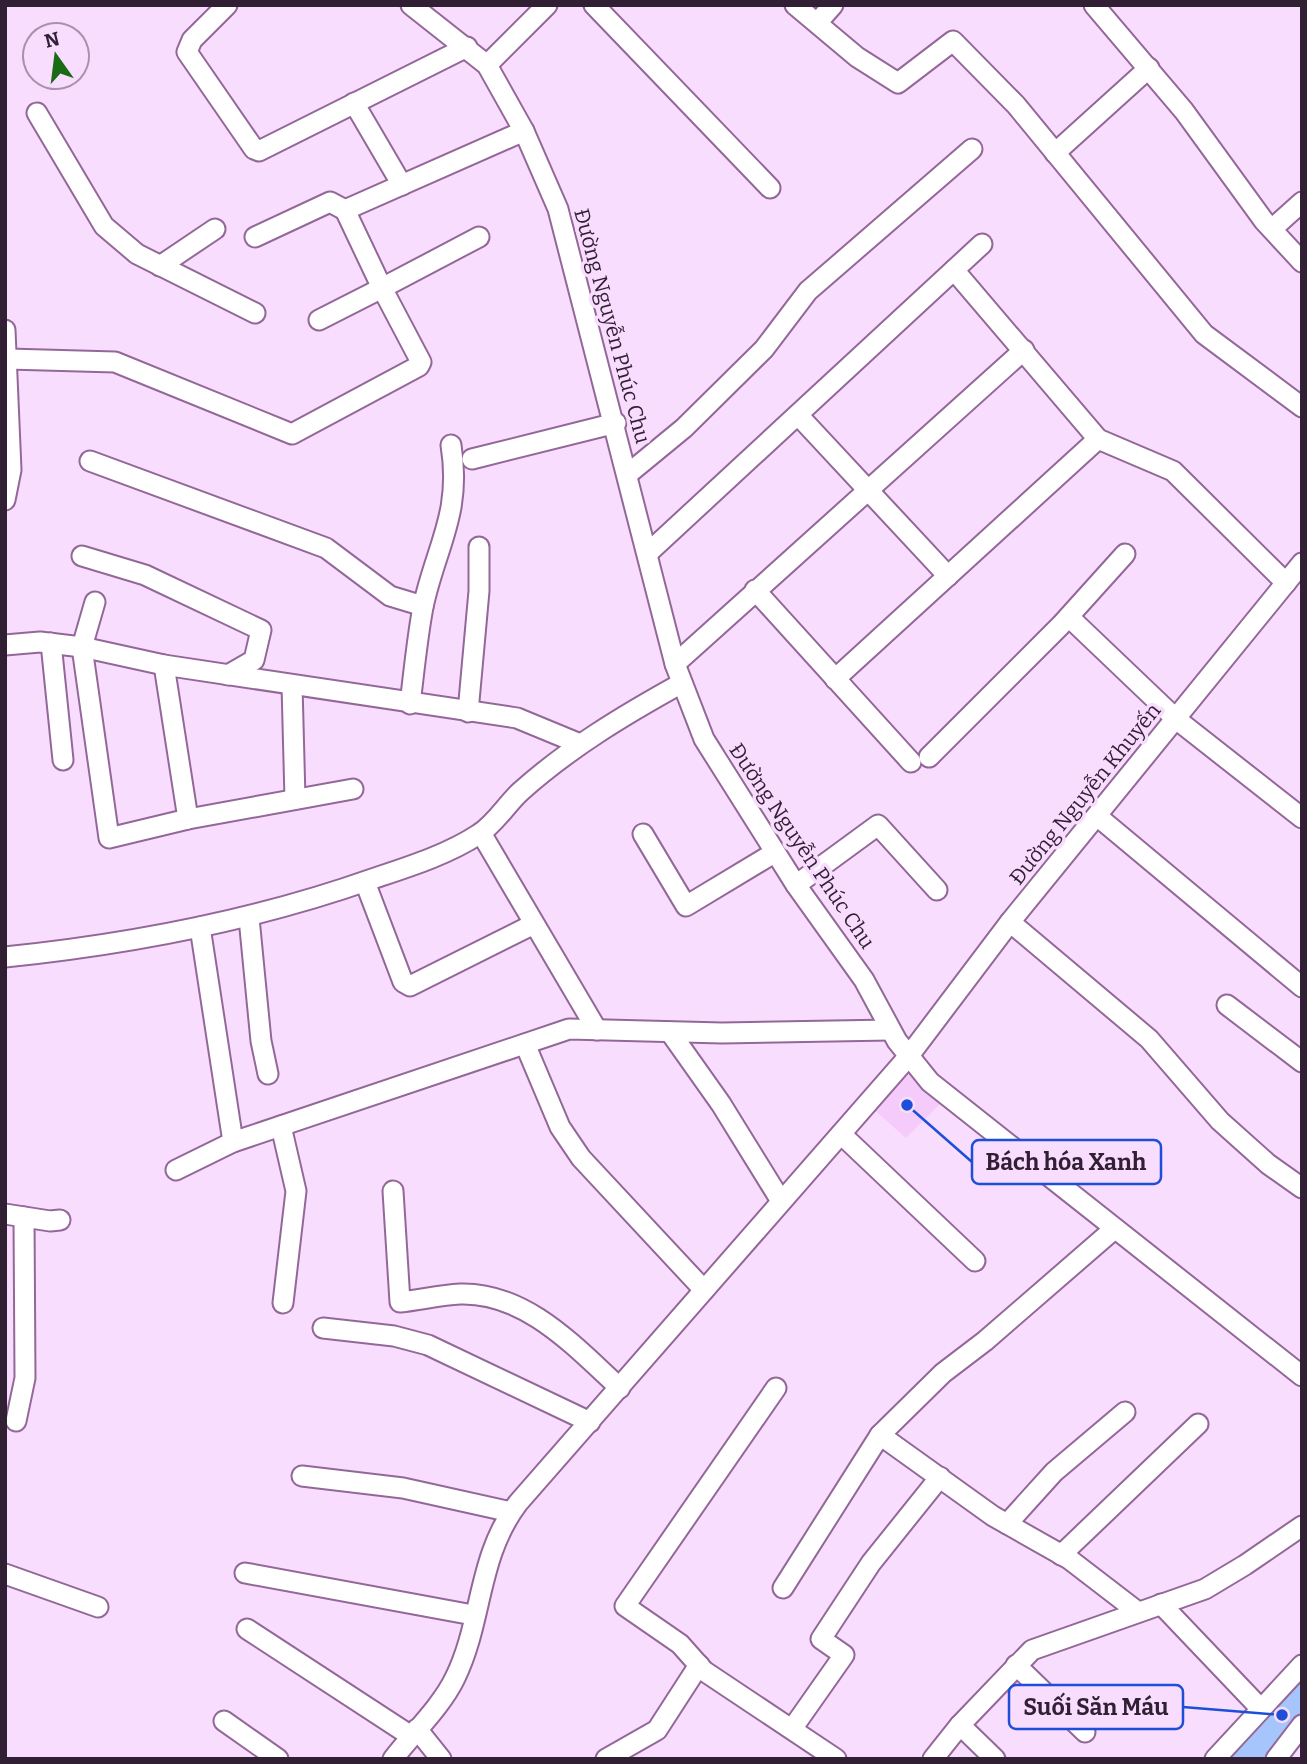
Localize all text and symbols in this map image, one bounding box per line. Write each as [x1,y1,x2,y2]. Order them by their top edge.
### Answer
north arrow [21,21,91,91]
text: N [42,27,62,53]
street label: Đường Nguyễn Phúc Chu [568,206,656,446]
street label: Đường Nguyễn Khuyến [1004,698,1166,890]
street label: Đường Nguyễn Phúc Chu [724,738,880,954]
callout: Bách hóa Xanh [972,1140,1161,1184]
text: Bách hóa Xanh [986,1148,1147,1176]
callout: Suối Săn Máu [1009,1685,1183,1729]
text: Suối Săn Máu [1023,1692,1169,1721]

